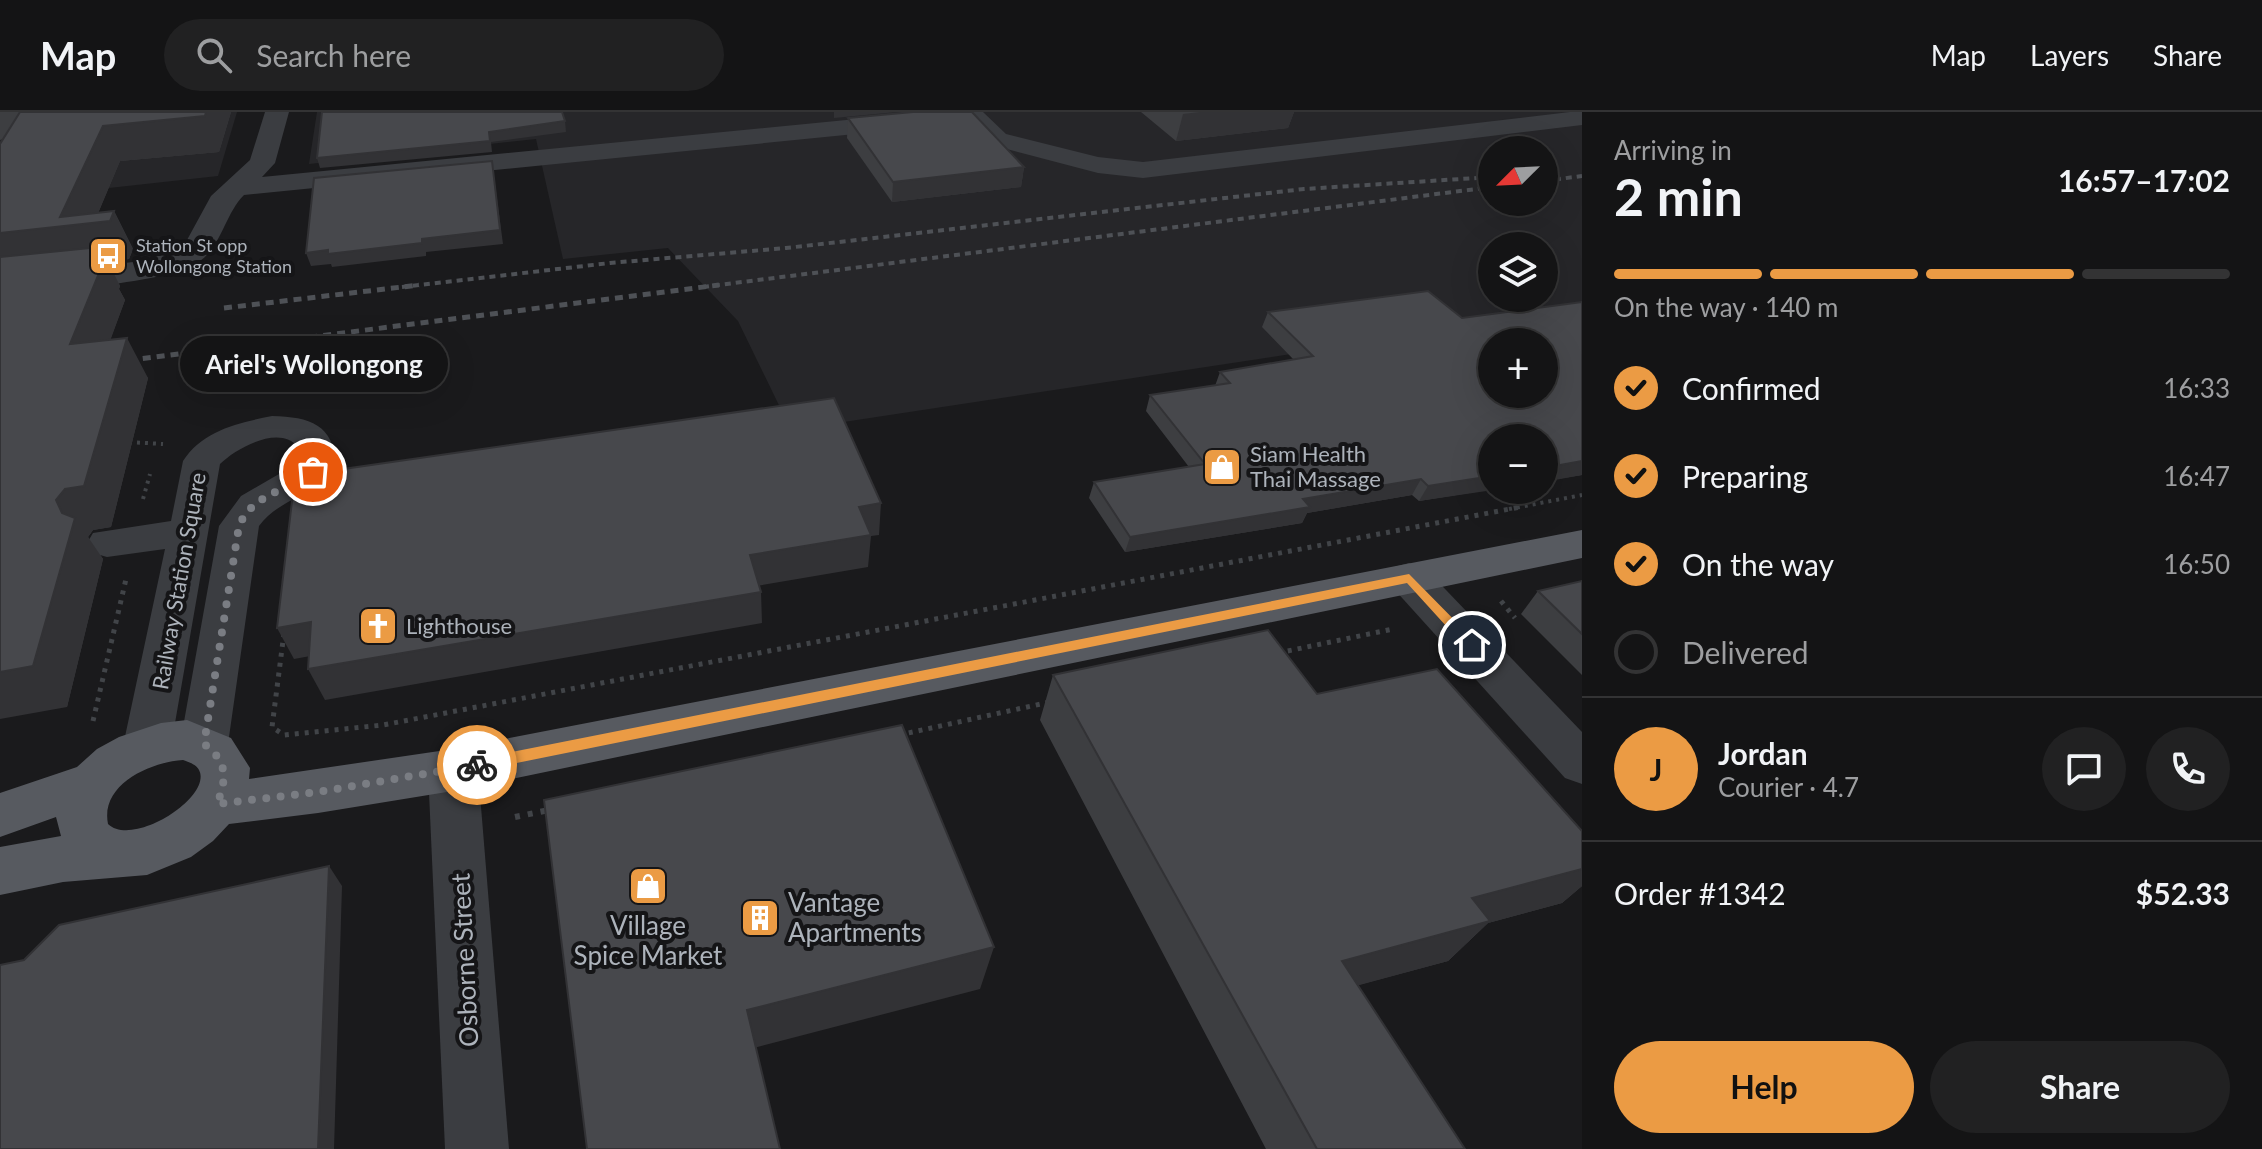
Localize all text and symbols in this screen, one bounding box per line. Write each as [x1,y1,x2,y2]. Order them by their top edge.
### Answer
search box [164,19,724,91]
text: Map [40,32,116,78]
icon: search [192,33,236,77]
text: Search here [256,37,411,73]
text: Map [1931,38,1986,72]
text: Layers [2030,38,2109,72]
text: Share [2153,38,2222,72]
text: Arriving in [1614,134,1732,166]
north arrow [1478,136,1558,216]
map controls [1478,136,1558,504]
text: 16:57–17:02 [2058,162,2230,198]
text: 2 min [1614,165,1743,227]
button: layers [1478,232,1558,312]
place label: Station St opp Wollongong Station [136,234,292,277]
bus stop icon: Station St opp Wollongong Station [87,235,129,277]
text: On the way · 140 m [1614,291,1838,323]
button: + [1478,328,1558,408]
callout: Ariel's Wollongong [179,336,447,392]
text: Ariel's Wollongong [205,348,423,380]
icon: check [1614,366,1658,410]
text: Confirmed [1682,370,1821,406]
text: 16:33 [2163,372,2230,404]
button: − [1478,424,1558,504]
pin [279,438,347,506]
place label: Siam Health Thai Massage [1250,440,1381,492]
shop icon: Siam Health Thai Massage [1201,446,1243,488]
icon: bag [291,450,335,494]
icon: check [1614,454,1658,498]
text: Preparing [1682,458,1808,494]
text: 16:47 [2163,460,2230,492]
street label: Railway Station Square [146,470,211,692]
icon: check [1614,542,1658,586]
text: On the way [1682,546,1834,582]
text: 16:50 [2163,548,2230,580]
church icon: Lighthouse [357,605,399,647]
pin [1438,611,1506,679]
place label: Lighthouse [406,612,512,639]
icon: home [1450,623,1494,667]
text: Delivered [1682,634,1809,670]
courier [437,725,517,805]
button: chat [2042,727,2126,811]
button: phone [2146,727,2230,811]
text: Jordan [1718,735,1808,771]
icon: bike [455,743,499,787]
text: J [1650,751,1662,787]
text: Courier · 4.7 [1718,771,1859,803]
shop icon: Village Spice Market [627,865,669,907]
street label: Osborne Street [443,872,485,1048]
text: Order #1342 [1614,875,1786,911]
text: $52.33 [2136,875,2230,911]
place label: Vantage Apartments [788,886,922,948]
building icon: Vantage Apartments [739,897,781,939]
place label: Village Spice Market [574,909,723,971]
button: Help [1614,1041,1914,1133]
button: Share [1930,1041,2230,1133]

